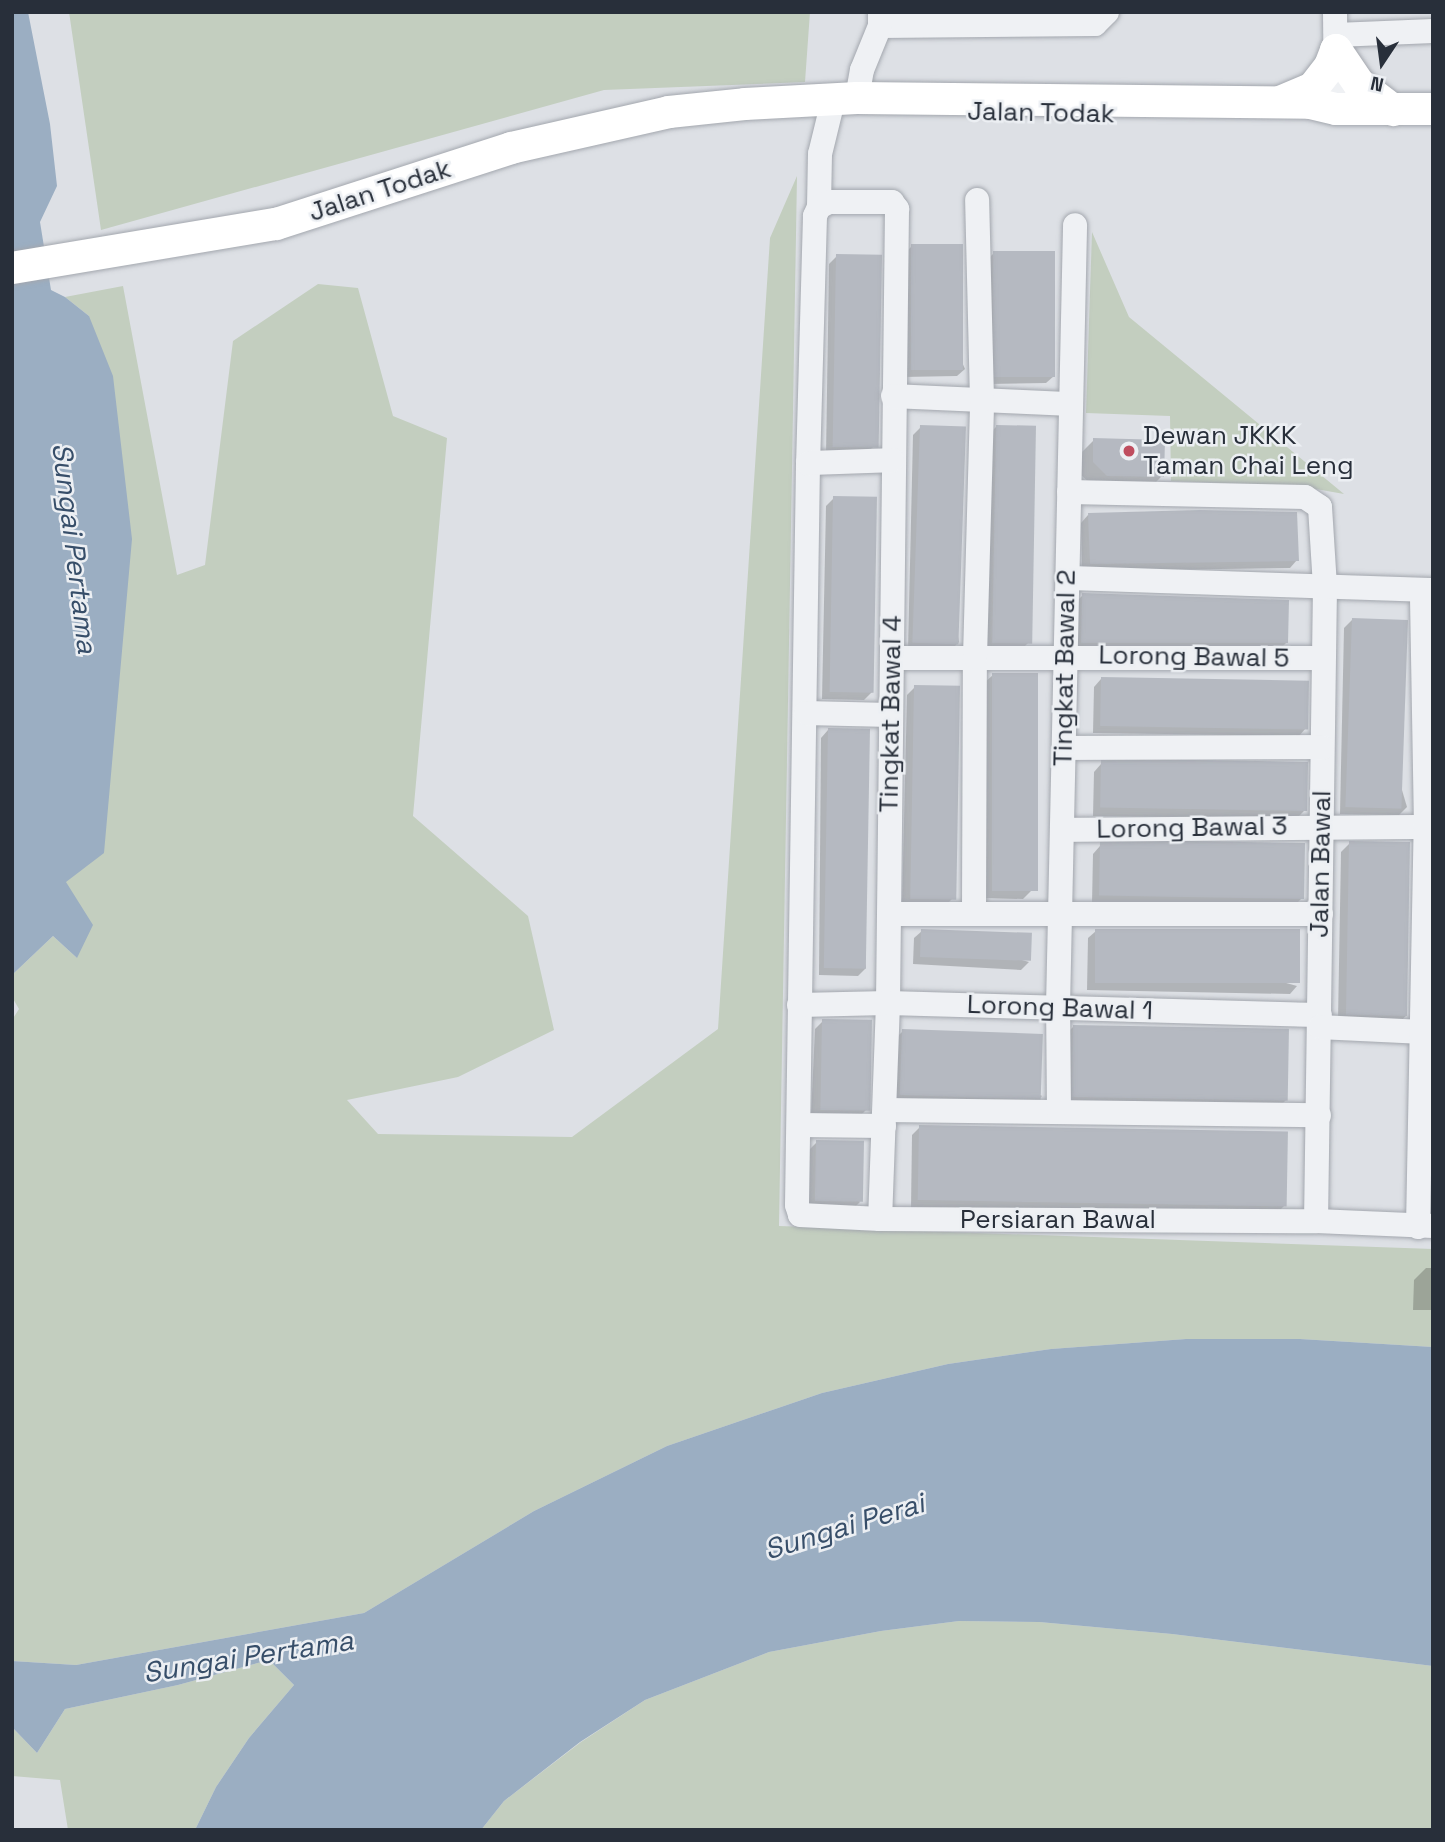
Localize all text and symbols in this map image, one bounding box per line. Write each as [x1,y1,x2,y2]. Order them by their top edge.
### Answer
north arrow [1347,28,1417,98]
text: N [1368,70,1386,98]
street label: Jalan Todak [967,96,1115,130]
street label: Jalan Todak [305,153,455,229]
place label: Dewan JKKK Taman Chai Leng [1143,420,1354,481]
water label: Sungai Pertama [45,441,105,655]
marker: Dewan JKKK Taman Chai Leng [1121,443,1137,459]
street label: Tingkat Bawal 2 [1048,569,1082,767]
street label: Tingkat Bawal 4 [874,615,908,813]
street label: Lorong Bawal 5 [1098,640,1290,674]
street label: Jalan Bawal [1304,790,1338,938]
street label: Lorong Bawal 3 [1096,811,1288,845]
street label: Lorong Bawal 1 [966,989,1154,1027]
street label: Persiaran Bawal [960,1204,1156,1236]
water label: Sungai Perai [760,1486,928,1566]
water label: Sungai Pertama [141,1623,355,1689]

